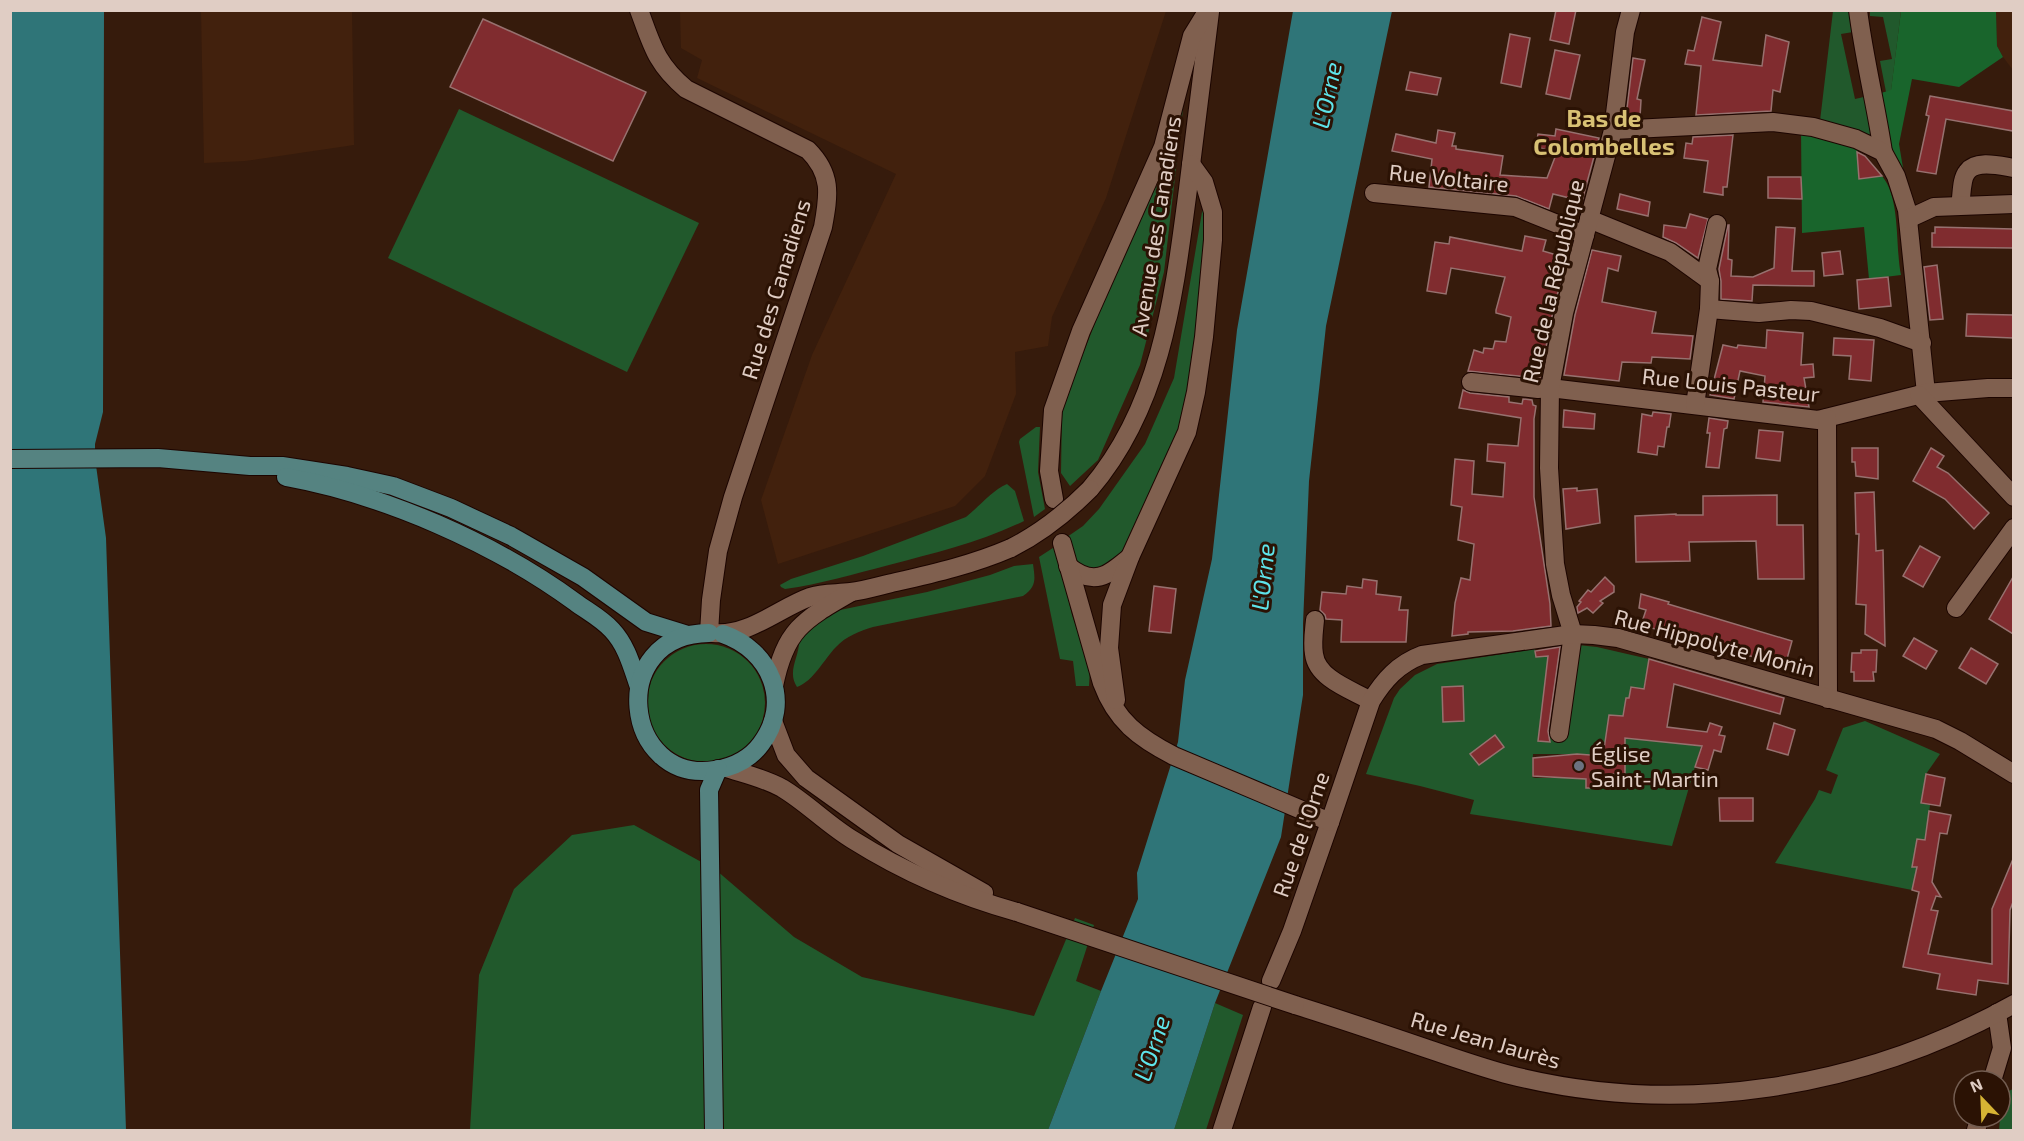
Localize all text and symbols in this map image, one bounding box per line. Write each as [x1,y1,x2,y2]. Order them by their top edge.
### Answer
water label: L'Orne [1305,59,1347,131]
district label: Bas de Colombelles [1533,103,1675,160]
street label: Avenue des Canadiens [1125,114,1185,338]
street label: Rue Voltaire [1388,158,1510,196]
street label: Rue de la République [1516,177,1588,385]
street label: Rue des Canadiens [735,196,815,382]
street label: Rue Louis Pasteur [1641,362,1821,406]
water label: L'Orne [1244,542,1280,612]
street label: Rue Hippolyte Monin [1612,603,1818,681]
place label: Église Saint-Martin [1591,740,1719,791]
marker: Église Saint-Martin [1572,759,1586,773]
street label: Rue de l'Orne [1266,768,1334,900]
street label: Rue Jean Jaurès [1408,1005,1564,1073]
water label: L'Orne [1127,1011,1175,1085]
north arrow [1952,1069,2012,1129]
text: N [1967,1074,1985,1096]

